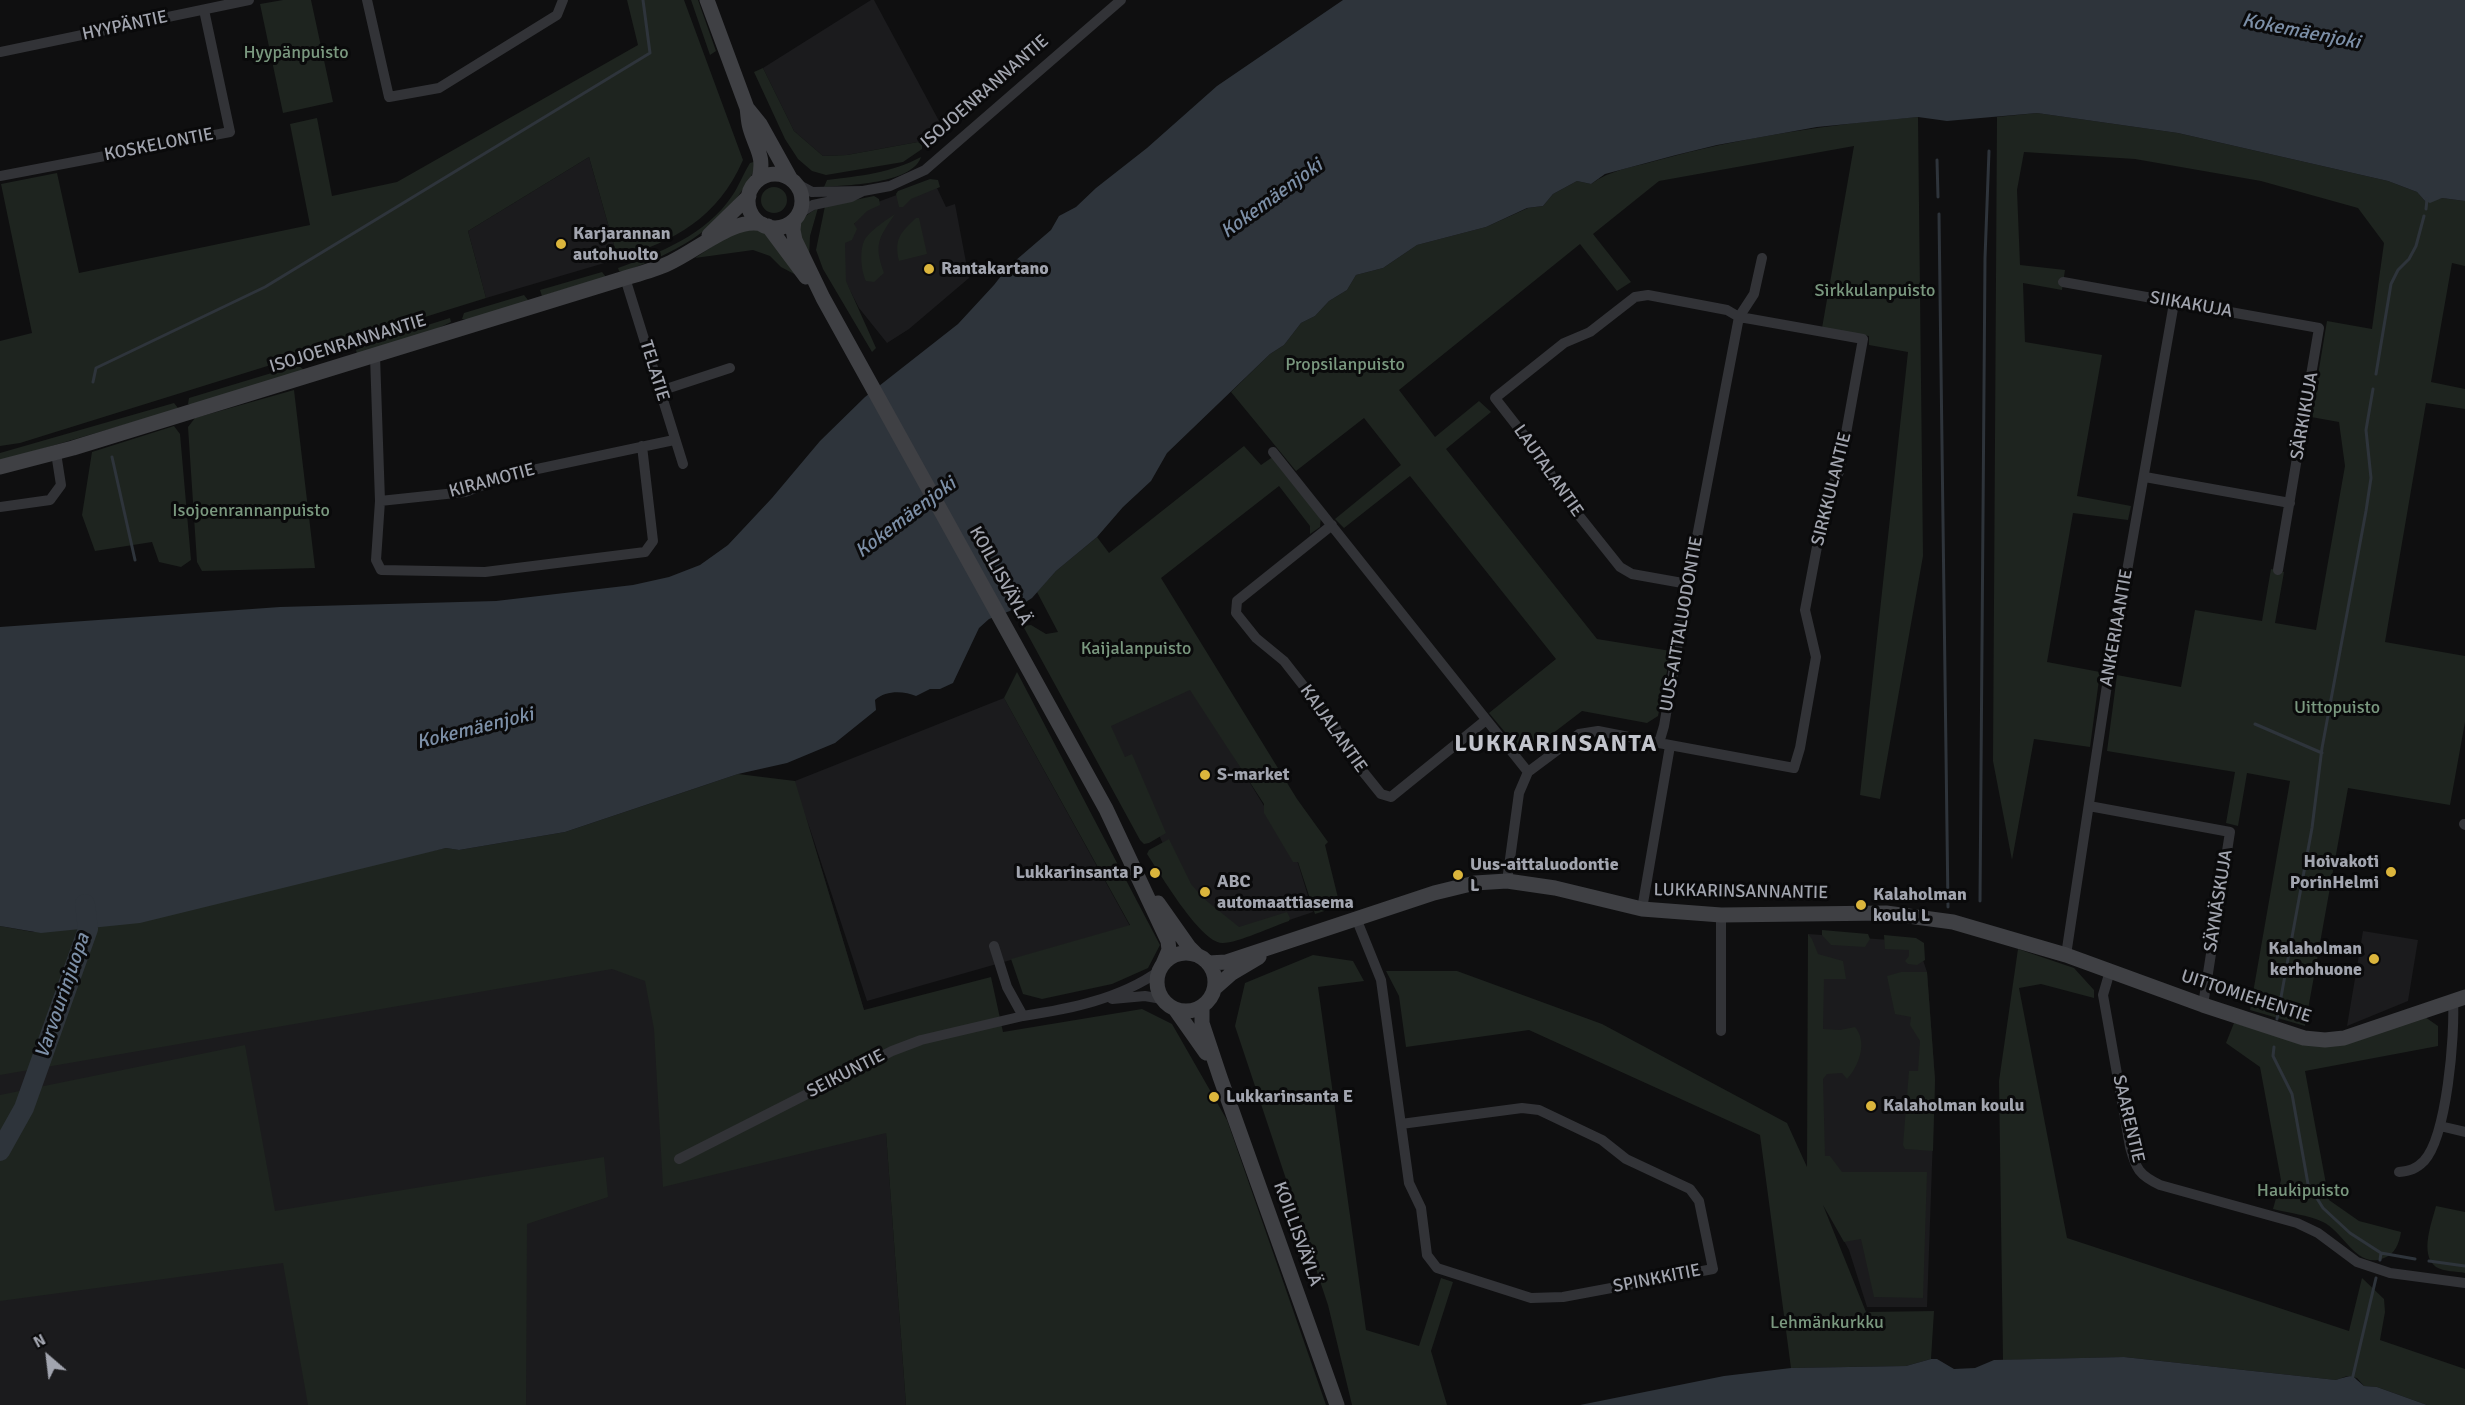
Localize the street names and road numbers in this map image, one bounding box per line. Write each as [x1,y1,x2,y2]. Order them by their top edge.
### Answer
street label: HYYPÄNTIE [80,6,170,46]
street label: ISOJOENRANNANTIE [917,30,1053,154]
street label: KOSKELONTIE [103,124,215,166]
street label: SIIKAKUJA [2148,287,2234,323]
street label: ISOJOENRANNANTIE [267,310,429,378]
street label: TELATIE [635,338,673,404]
street label: SÄRKIKUJA [2287,370,2323,462]
street label: LAUTALANTIE [1508,421,1588,521]
street label: SIRKKULANTIE [1807,430,1857,548]
street label: KIRAMOTIE [447,459,537,503]
street label: KOILLISVÄYLÄ [964,523,1036,629]
street label: UUS-AITTALUODONTIE [1656,535,1708,713]
street label: ANKERIAANTIE [2096,568,2138,688]
street label: KAIJALANTIE [1295,681,1371,777]
street label: SÄYNÄSKUJA [2200,848,2238,954]
street label: LUKKARINSANNANTIE [1653,880,1829,904]
street label: UITTOMIEHENTIE [2178,966,2314,1028]
street label: SEIKUNTIE [803,1045,889,1103]
street label: SAARENTIE [2107,1073,2149,1165]
street label: KOILLISVÄYLÄ [1268,1179,1326,1289]
street label: SPINKKITIE [1611,1260,1703,1298]

